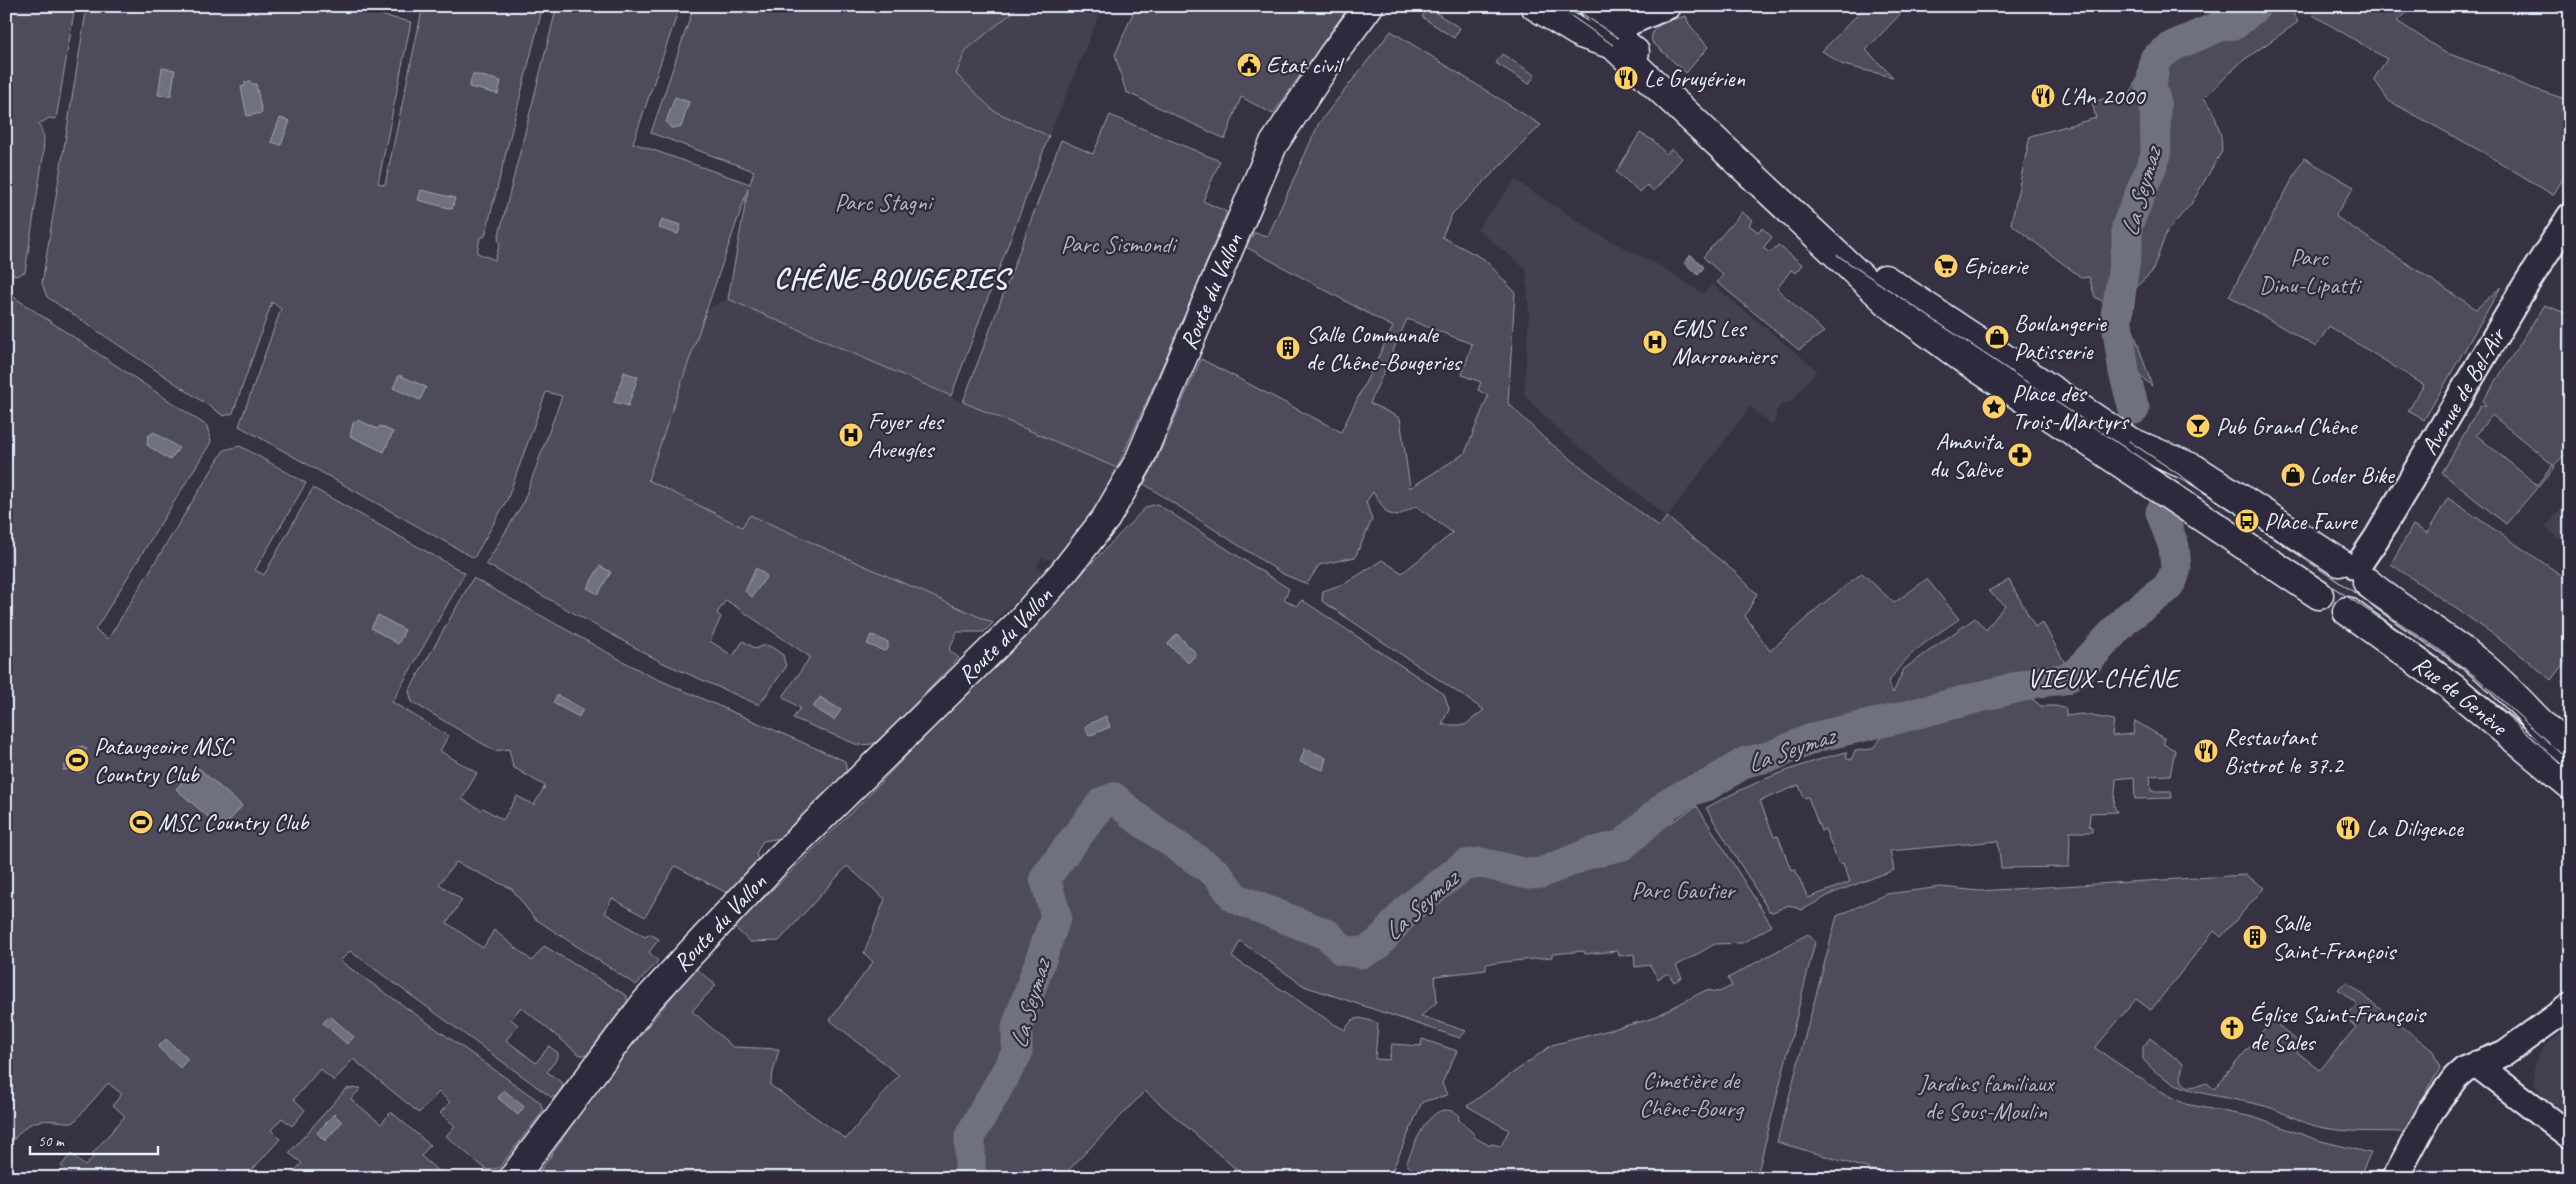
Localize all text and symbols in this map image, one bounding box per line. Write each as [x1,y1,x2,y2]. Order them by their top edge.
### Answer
place label: Etat civil [1266,50,1345,80]
public building icon: Etat civil [1236,52,1262,78]
place label: Le Gruyérien [1644,63,1745,93]
restaurant icon: Le Gruyérien [1613,65,1639,91]
place label: L'An 2000 [2060,81,2147,111]
restaurant icon: L'An 2000 [2030,83,2056,109]
water label: La Seymaz [2113,141,2170,240]
park label: Parc Stagni [835,187,935,217]
park label: Parc Sismondi [1061,229,1178,259]
street label: Route du Vallon [1173,229,1249,354]
park label: Parc Dinu-Lipatti [2259,242,2363,300]
place label: Epicerie [1964,251,2030,281]
supermarket icon: Epicerie [1933,253,1959,279]
district label: CHÊNE-BOUGERIES [774,260,1014,297]
place label: Boulangerie Patisserie [2014,308,2108,366]
place label: EMS Les Marronniers [1672,313,1778,371]
place label: Salle Communale de Chêne-Bougeries [1306,319,1463,377]
street label: Avenue de Bel-Air [2414,321,2513,460]
shop icon: Boulangerie Patisserie [1984,324,2010,350]
hospital icon: EMS Les Marronniers [1642,329,1668,355]
building icon: Salle Communale de Chêne-Bougeries [1275,335,1301,361]
place label: Place des Trois-Martyrs [2012,378,2130,436]
place icon: Place des Trois-Martyrs [1981,394,2007,420]
place label: Foyer des Aveugles [868,406,945,464]
place label: Pub Grand Chêne [2216,411,2359,441]
bar icon: Pub Grand Chêne [2185,413,2211,439]
hospital icon: Foyer des Aveugles [838,422,864,448]
place label: Amavita du Salève [1929,426,2004,484]
pharmacy icon: Amavita du Salève [2007,442,2033,468]
place label: Loder Bike [2310,460,2396,490]
shop icon: Loder Bike [2280,462,2306,488]
place label: Place Favre [2264,506,2359,536]
bus stop icon: Place Favre [2234,508,2260,534]
street label: Route du Vallon [951,580,1059,690]
street label: Rue de Genève [2407,649,2515,743]
district label: VIEUX-CHÊNE [2027,662,2181,695]
water label: La Seymaz [1743,719,1842,780]
place label: Restautant Bistrot le 37.2 [2224,722,2345,780]
place label: Pataugeoire MSC Country Club [94,731,235,789]
restaurant icon: Restautant Bistrot le 37.2 [2193,738,2219,764]
sports icon: Pataugeoire MSC Country Club [64,747,90,773]
place label: MSC Country Club [158,807,310,837]
sports icon: MSC Country Club [128,809,154,835]
place label: La Diligence [2366,813,2465,843]
restaurant icon: La Diligence [2335,815,2361,841]
water label: La Seymaz [1377,861,1468,948]
street label: Route du Vallon [666,867,773,978]
park label: Parc Gautier [1632,875,1737,905]
place label: Salle Saint-François [2272,908,2398,966]
building icon: Salle Saint-François [2242,924,2268,950]
water label: La Seymaz [1002,953,1059,1052]
place label: Église Saint-François de Sales [2250,999,2428,1057]
church icon: Église Saint-François de Sales [2219,1015,2245,1041]
park label: Cimetière de Chêne-Bourg [1639,1065,1745,1123]
park label: Jardins familiaux de Sous-Moulin [1917,1068,2055,1126]
scale bar [30,1124,158,1156]
text: 50 m [38,1132,65,1151]

